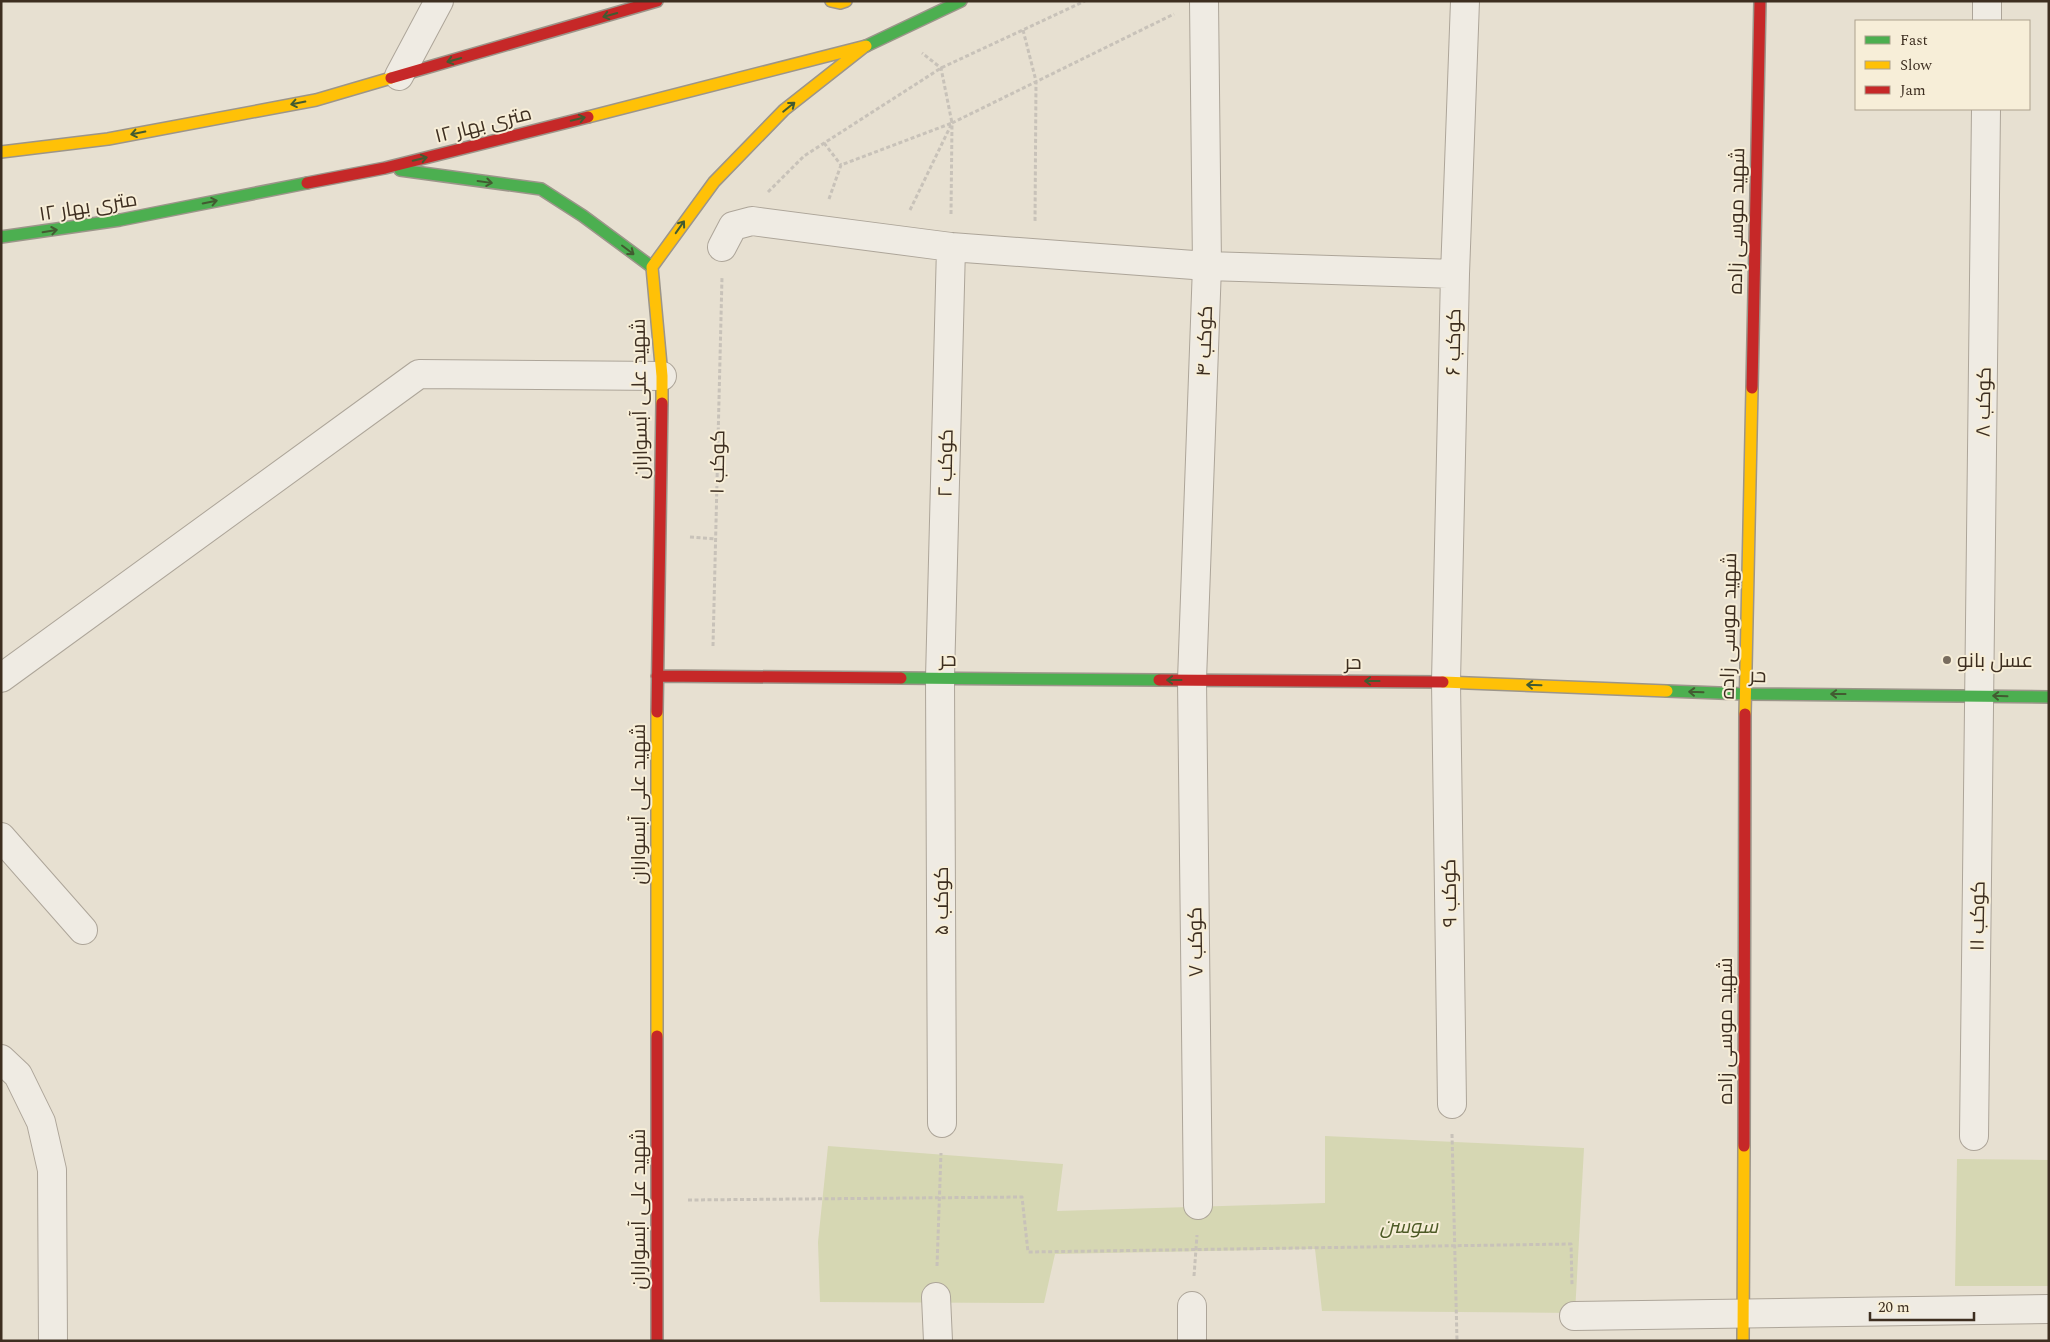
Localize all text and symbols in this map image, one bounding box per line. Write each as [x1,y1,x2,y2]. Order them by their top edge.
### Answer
one-way arrow [603,11,619,20]
legend [1855,20,2030,110]
text: Fast [1900,29,1928,52]
text: Slow [1900,54,1932,77]
one-way arrow [447,55,463,65]
text: Jam [1900,79,1926,102]
street label: ۱۲ متری بهار [432,98,535,152]
one-way arrow [290,99,306,109]
one-way arrow [782,102,795,113]
one-way arrow [569,114,585,124]
one-way arrow [130,129,146,139]
street label: شهید موسی زاده [1721,147,1753,295]
one-way arrow [412,154,428,163]
one-way arrow [477,177,493,187]
street label: ۱۲ متری بهار [37,184,139,230]
one-way arrow [201,197,217,207]
one-way arrow [675,220,685,234]
one-way arrow [41,226,57,236]
one-way arrow [621,244,634,255]
street label: کوکب ۴ [1189,305,1221,377]
street label: کوکب ۶ [1438,308,1470,376]
street label: شهید علی آبسواران [624,318,656,480]
street label: کوکب ۸ [1968,367,2000,437]
street label: کوکب ۲ [930,429,962,498]
street label: کوکب ۱ [702,430,734,494]
street label: شهید موسی زاده [1713,552,1745,700]
street label: حر [938,645,957,675]
place label: عسل بانو [1957,646,2033,676]
street label: حر [1343,648,1362,678]
marker: عسل بانو [1941,654,1953,666]
street label: حر [1748,661,1767,691]
one-way arrow [1166,675,1182,685]
one-way arrow [1364,676,1380,686]
one-way arrow [1526,681,1542,690]
one-way arrow [1689,687,1705,696]
one-way arrow [1830,689,1846,699]
one-way arrow [1992,691,2008,701]
street label: شهید علی آبسواران [624,724,654,884]
street label: کوکب ۹ [1434,859,1466,927]
street label: کوکب ۵ [927,867,957,935]
street label: کوکب ۱۱ [1962,881,1994,951]
street label: کوکب ۷ [1180,907,1212,977]
street label: شهید موسی زاده [1711,958,1741,1104]
street label: شهید علی آبسواران [624,1129,654,1289]
park label: سوسن [1380,1212,1439,1242]
scale bar [1870,1290,1974,1322]
text: 20 m [1878,1296,1910,1319]

